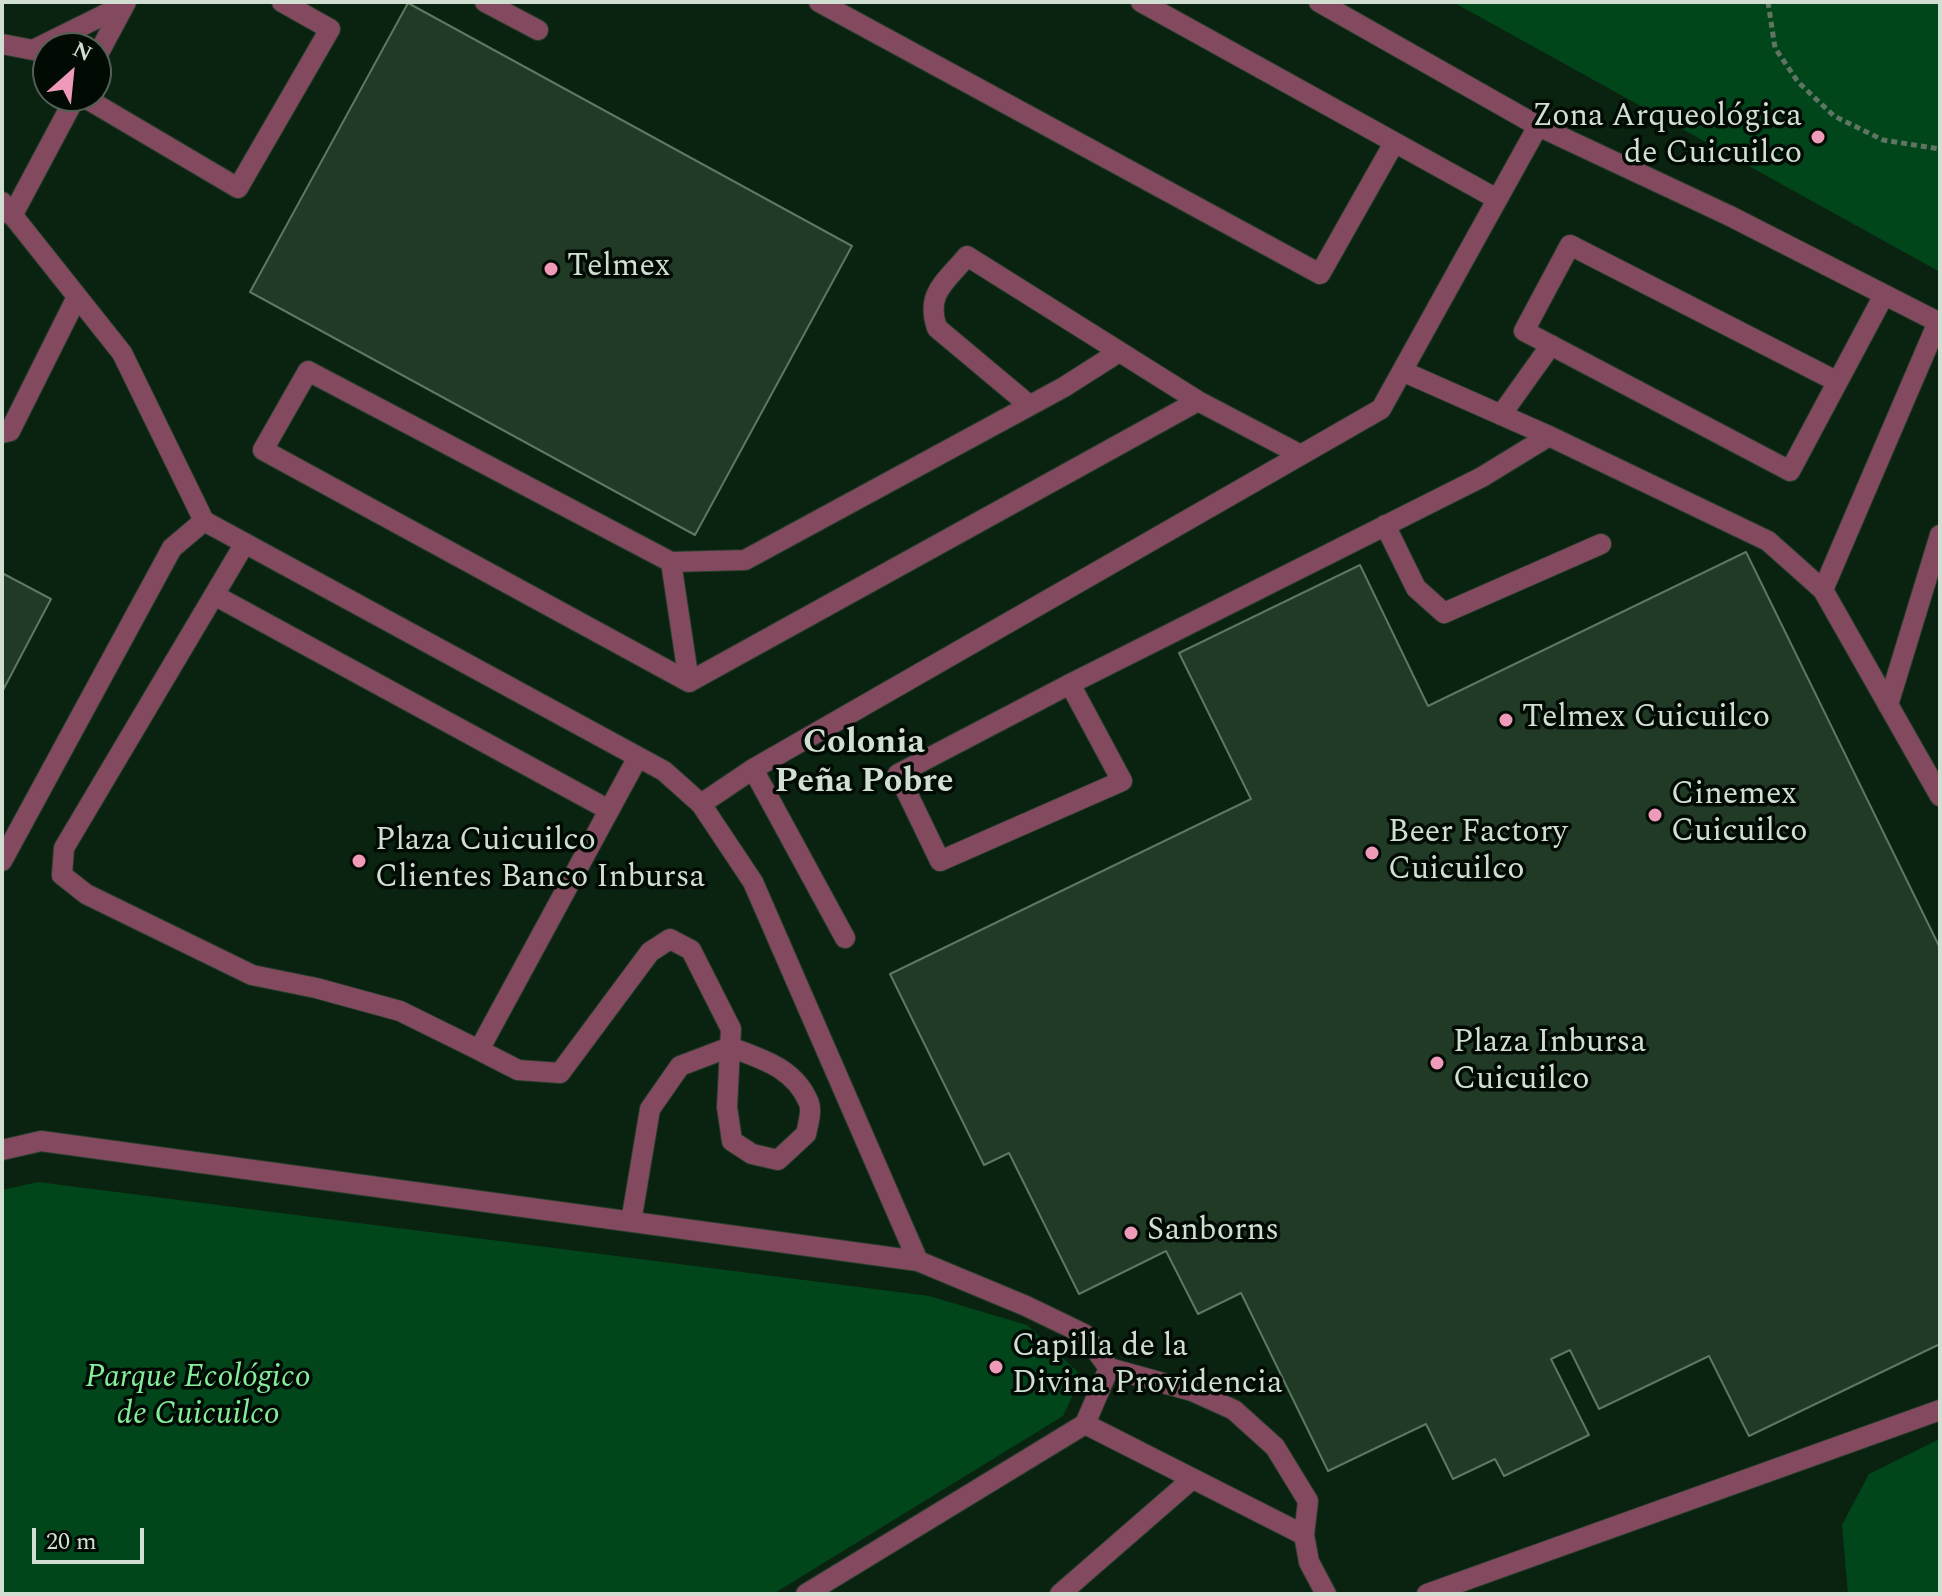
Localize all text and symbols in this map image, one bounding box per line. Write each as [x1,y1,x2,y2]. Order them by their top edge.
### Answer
north arrow [32,32,112,112]
text: N [67,33,98,71]
place label: Zona Arqueológica de Cuicuilco [1532,100,1802,175]
marker: Zona Arqueológica de Cuicuilco [1809,128,1827,146]
place label: Telmex [567,250,670,288]
marker: Telmex [542,260,560,278]
place label: Telmex Cuicuilco [1522,701,1770,739]
marker: Telmex Cuicuilco [1497,711,1515,729]
district label: Colonia Peña Pobre [774,725,954,804]
place label: Cinemex Cuicuilco [1671,778,1808,853]
marker: Cinemex Cuicuilco [1646,806,1664,824]
place label: Beer Factory Cuicuilco [1388,816,1568,891]
place label: Plaza Cuicuilco Clientes Banco Inbursa [375,824,705,899]
marker: Beer Factory Cuicuilco [1363,844,1381,862]
marker: Plaza Cuicuilco Clientes Banco Inbursa [350,852,368,870]
place label: Plaza Inbursa Cuicuilco [1453,1026,1646,1101]
marker: Plaza Inbursa Cuicuilco [1428,1054,1446,1072]
place label: Sanborns [1147,1214,1279,1252]
marker: Sanborns [1122,1224,1140,1242]
place label: Capilla de la Divina Providencia [1012,1330,1283,1405]
marker: Capilla de la Divina Providencia [987,1358,1005,1376]
park label: Parque Ecológico de Cuicuilco [85,1361,311,1436]
scale bar [36,1512,148,1562]
text: 20 m [46,1524,97,1560]

